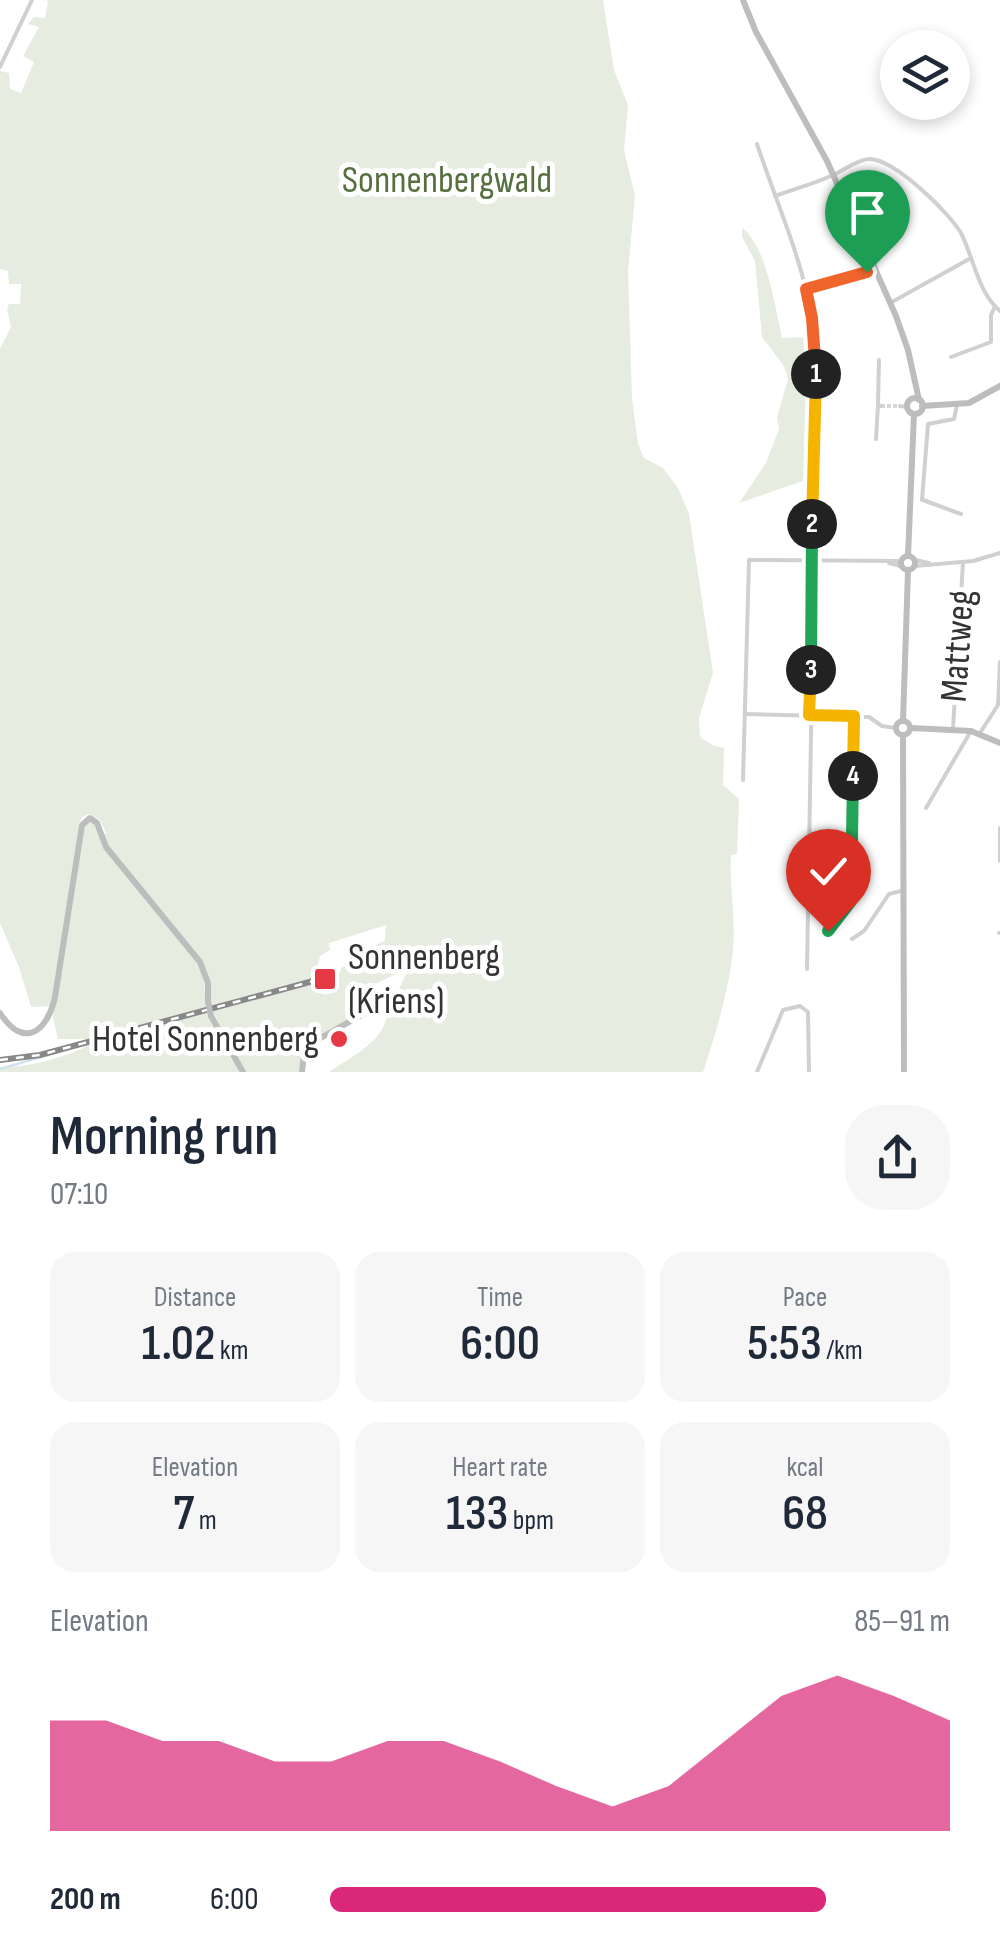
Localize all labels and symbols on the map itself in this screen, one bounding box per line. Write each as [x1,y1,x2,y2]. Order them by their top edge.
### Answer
park label: Sonnenbergwald [342,158,552,203]
pin [825,170,910,273]
pin: 1 [791,349,841,399]
pin: 2 [787,499,837,549]
street label: Mattweg [932,589,984,703]
pin: 3 [786,645,836,695]
pin: 4 [828,751,878,801]
pin [786,829,871,932]
place label: Sonnenberg (Kriens) [348,935,500,1024]
marker: Sonnenberg (Kriens) [312,966,338,992]
place label: Hotel Sonnenberg [92,1017,319,1062]
marker: Hotel Sonnenberg [328,1028,350,1050]

